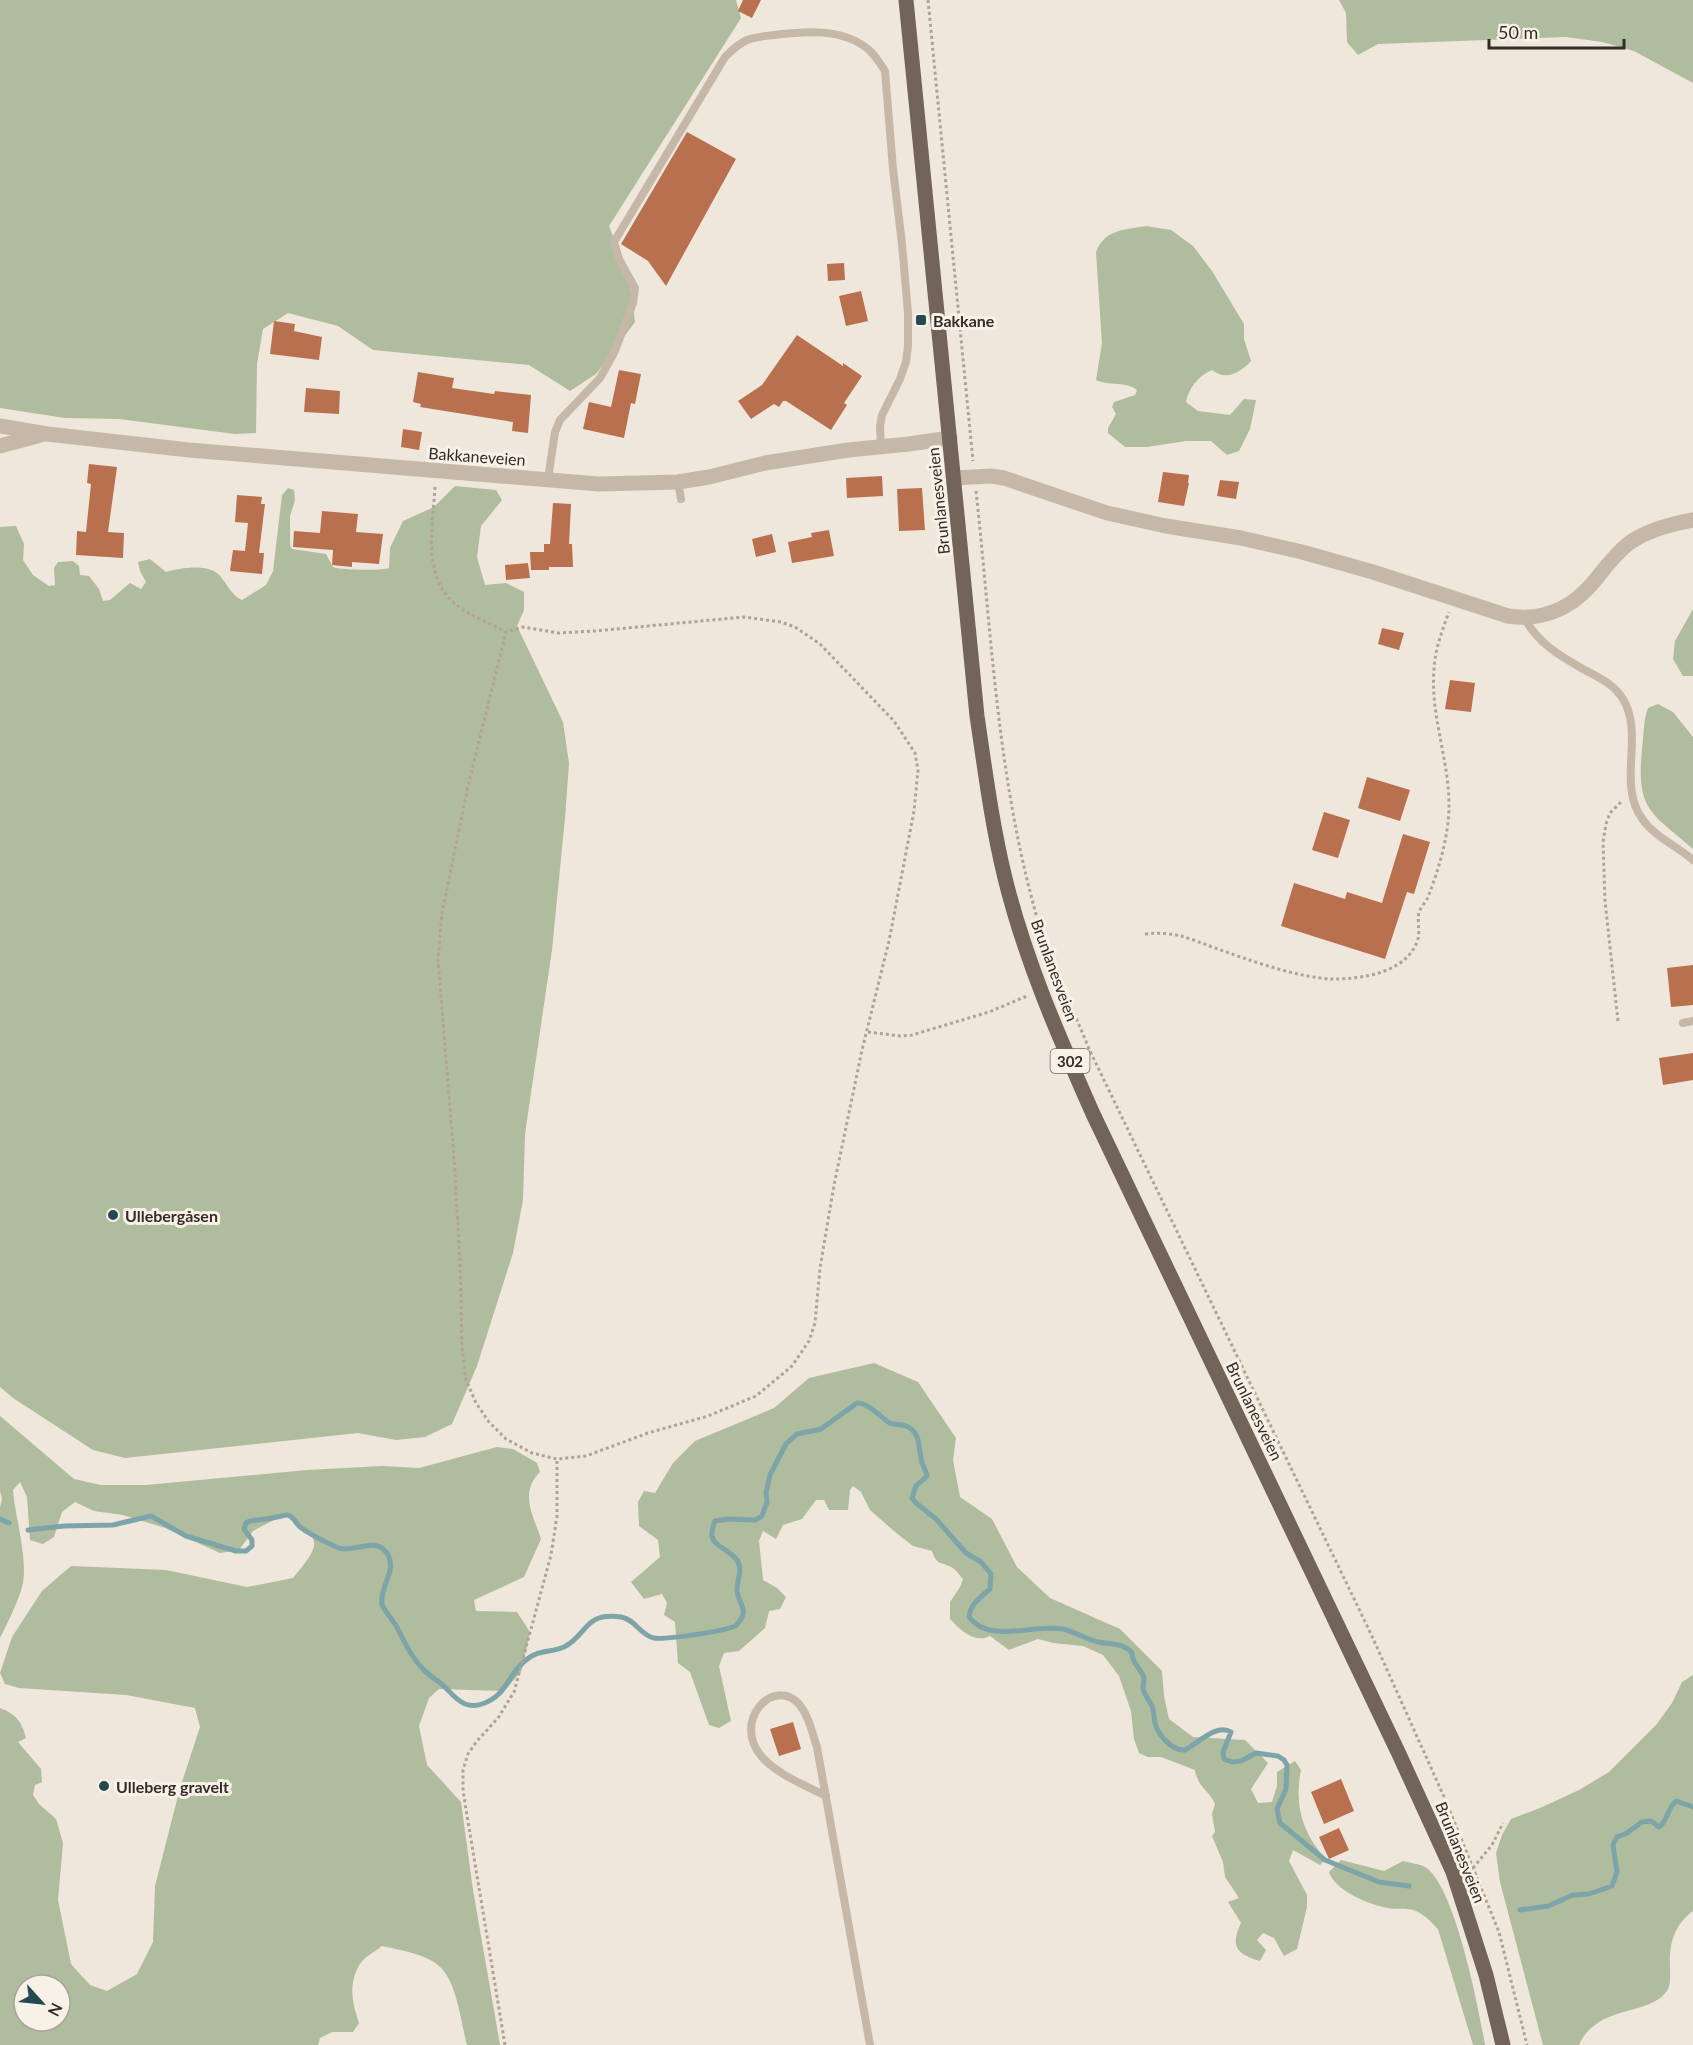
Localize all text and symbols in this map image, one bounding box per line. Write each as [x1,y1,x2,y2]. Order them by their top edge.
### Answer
scale bar [1489,12,1624,50]
text: 50 m [1498,21,1538,43]
place label: Bakkane [933,311,995,330]
marker: Bakkane [914,313,928,327]
street label: Bakkaneveien [428,443,526,469]
street label: Brunlanesveien [923,447,953,555]
street label: Brunlanesveien [1028,916,1082,1024]
road number: 302 [1050,1049,1090,1073]
place label: Ullebergåsen [125,1206,218,1225]
marker: Ullebergåsen [106,1208,120,1222]
street label: Brunlanesveien [1223,1359,1287,1463]
place label: Ulleberg gravelt [116,1777,229,1796]
marker: Ulleberg gravelt [97,1779,111,1793]
street label: Brunlanesveien [1432,1799,1490,1905]
north arrow [12,1973,72,2033]
text: N [45,2000,67,2020]

